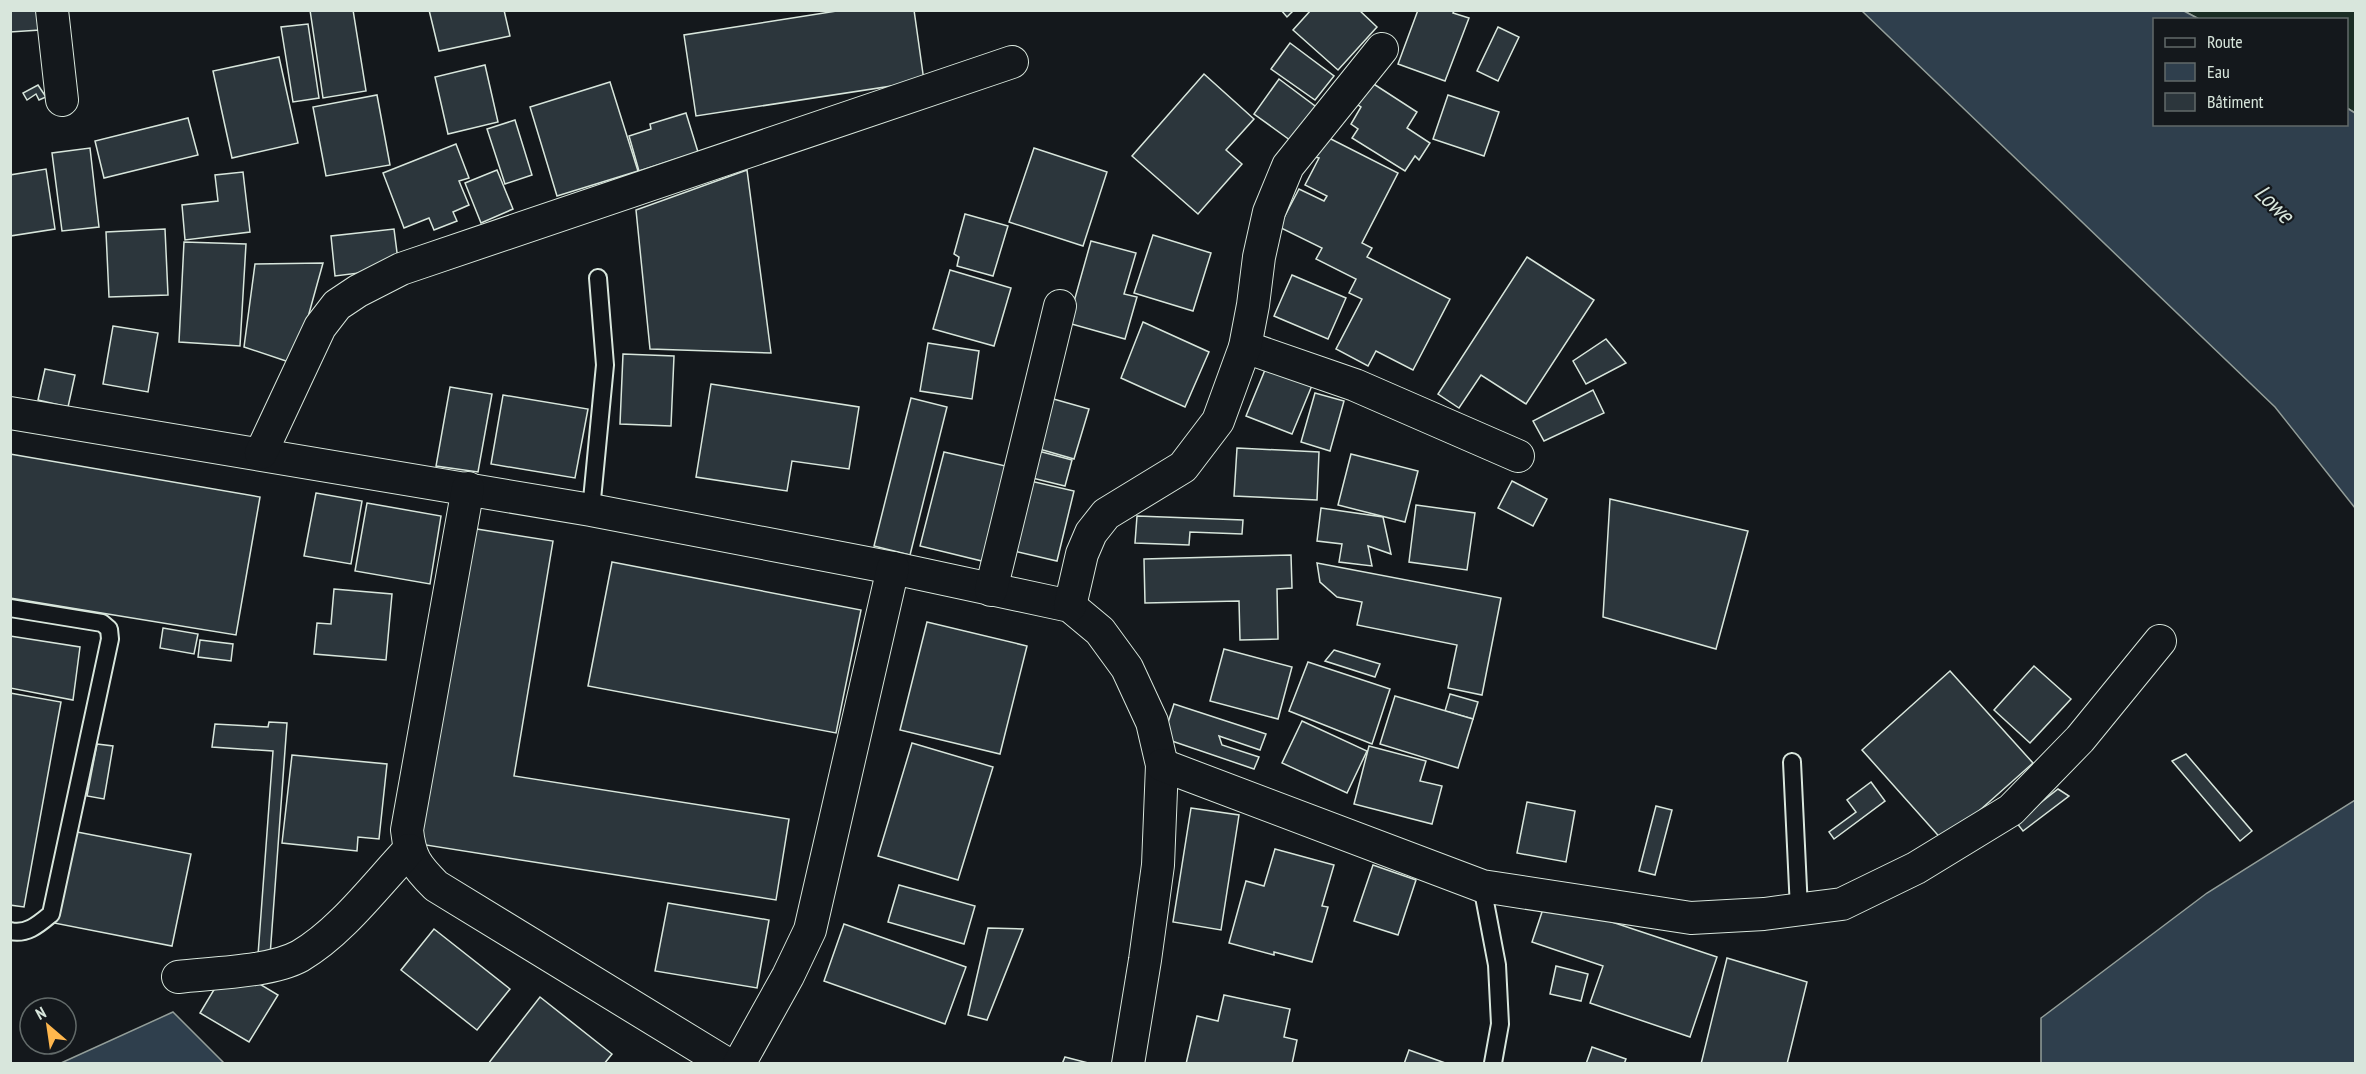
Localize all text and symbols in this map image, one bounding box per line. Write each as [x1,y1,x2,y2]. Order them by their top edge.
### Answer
legend [2153,18,2348,126]
text: Route [2207,30,2243,53]
text: Eau [2207,60,2230,83]
text: Bâtiment [2207,90,2264,113]
water label: Lowe [2248,178,2302,231]
north arrow [18,996,78,1056]
text: N [32,1002,49,1024]

